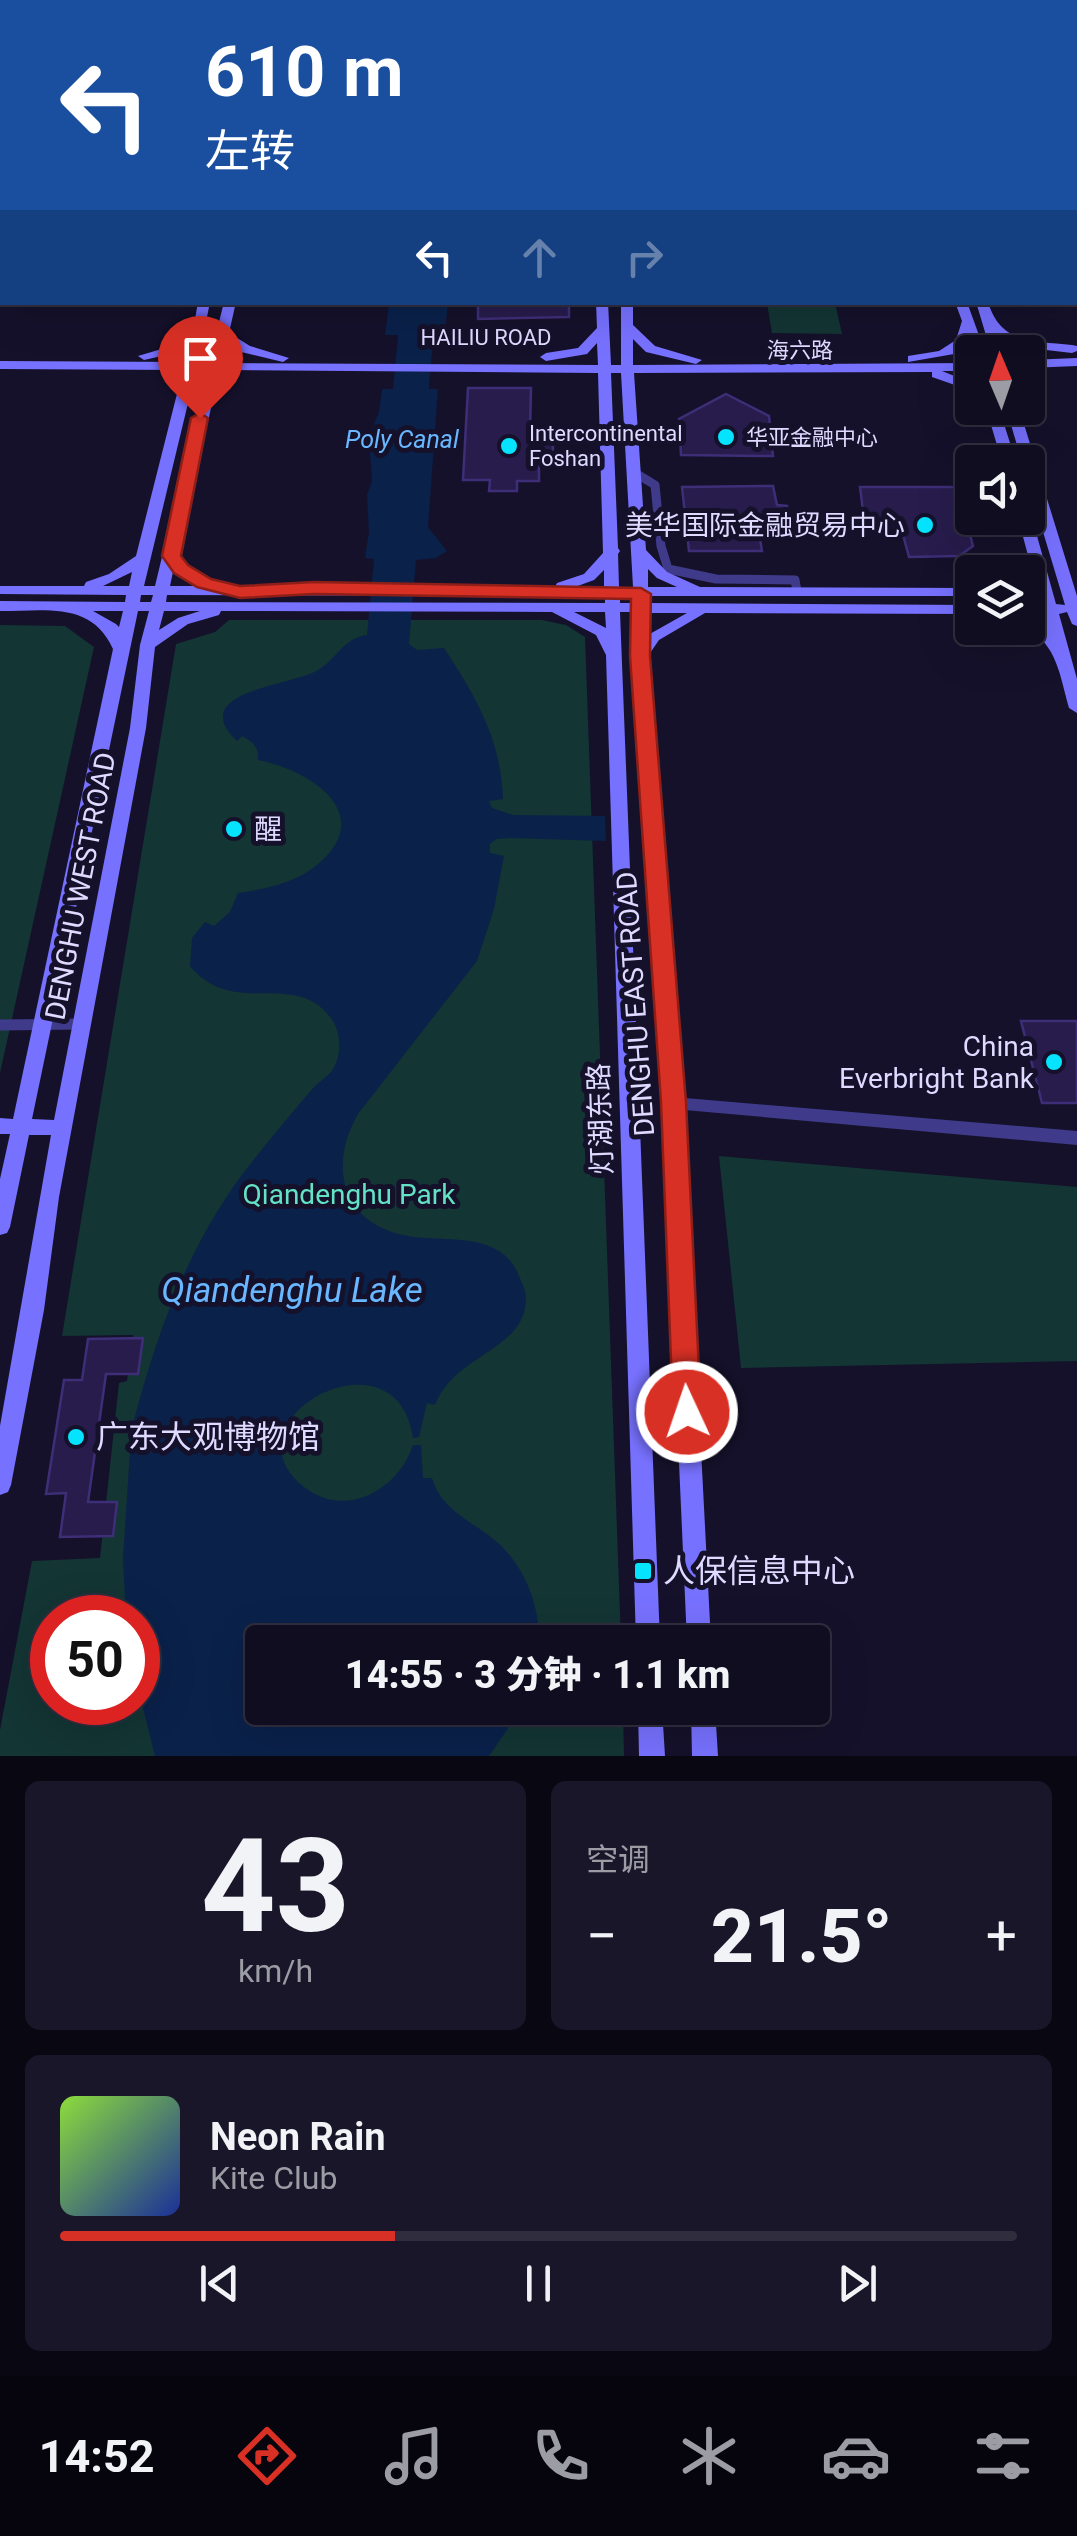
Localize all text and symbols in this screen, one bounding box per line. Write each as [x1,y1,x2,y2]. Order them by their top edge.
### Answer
text: 610 m [205,31,404,113]
icon: left [40,40,170,170]
text: 左转 [205,125,295,178]
icon: left [407,230,462,285]
icon: ahead [512,230,567,285]
icon: right [617,230,672,285]
pin [158,316,243,419]
street label: HAILIU ROAD [420,325,552,350]
icon: arrive [173,331,228,386]
north arrow [955,335,1045,425]
map controls [955,335,1045,645]
street label: 海六路 [767,338,833,363]
place label: Intercontinental Foshan [529,421,682,471]
water label: Poly Canal [345,425,460,454]
place label: 华亚金融中心 [746,425,878,450]
marker: 华亚金融中心 [715,426,737,448]
marker: Intercontinental Foshan [498,435,520,457]
button: sound [955,445,1045,535]
place label: 美华国际金融贸易中心 [625,509,905,542]
marker: 美华国际金融贸易中心 [914,514,936,536]
button: layers [955,555,1045,645]
street label: DENGHU WEST ROAD [38,750,123,1023]
place label: 醒 [254,813,282,846]
marker: 醒 [223,818,245,840]
street label: DENGHU EAST ROAD [610,871,661,1137]
place label: China Everbright Bank [839,1030,1035,1095]
marker: China Everbright Bank [1043,1051,1065,1073]
street label: 灯湖东路 [582,1062,619,1176]
park label: Qiandenghu Park [243,1178,456,1211]
water label: Qiandenghu Lake [161,1270,423,1311]
position arrow [635,1360,739,1464]
place label: 广东大观博物馆 [96,1418,320,1456]
marker: 广东大观博物馆 [65,1426,87,1448]
place label: 人保信息中心 [663,1552,855,1590]
marker: 人保信息中心 [632,1560,654,1582]
speed limit sign: 50 [30,1595,160,1725]
text: 14:55 · 3 分钟 · 1.1 km [345,1653,730,1697]
text: 43 [201,1810,350,1963]
text: 空调 [586,1841,650,1879]
text: 21.5° [711,1892,892,1980]
text: − [586,1904,617,1968]
text: + [986,1904,1017,1968]
text: km/h [238,1952,313,1990]
text: Neon Rain [210,2115,386,2159]
text: Kite Club [210,2159,337,2197]
icon: previous [192,2256,247,2311]
icon: pause [511,2256,566,2311]
icon: next [830,2256,885,2311]
icon: directions [232,2421,302,2491]
icon: music [379,2421,449,2491]
icon: phone [526,2421,596,2491]
icon: climate [674,2421,744,2491]
icon: car [821,2421,891,2491]
icon: filters [968,2421,1038,2491]
text: 14:52 [39,2430,155,2483]

